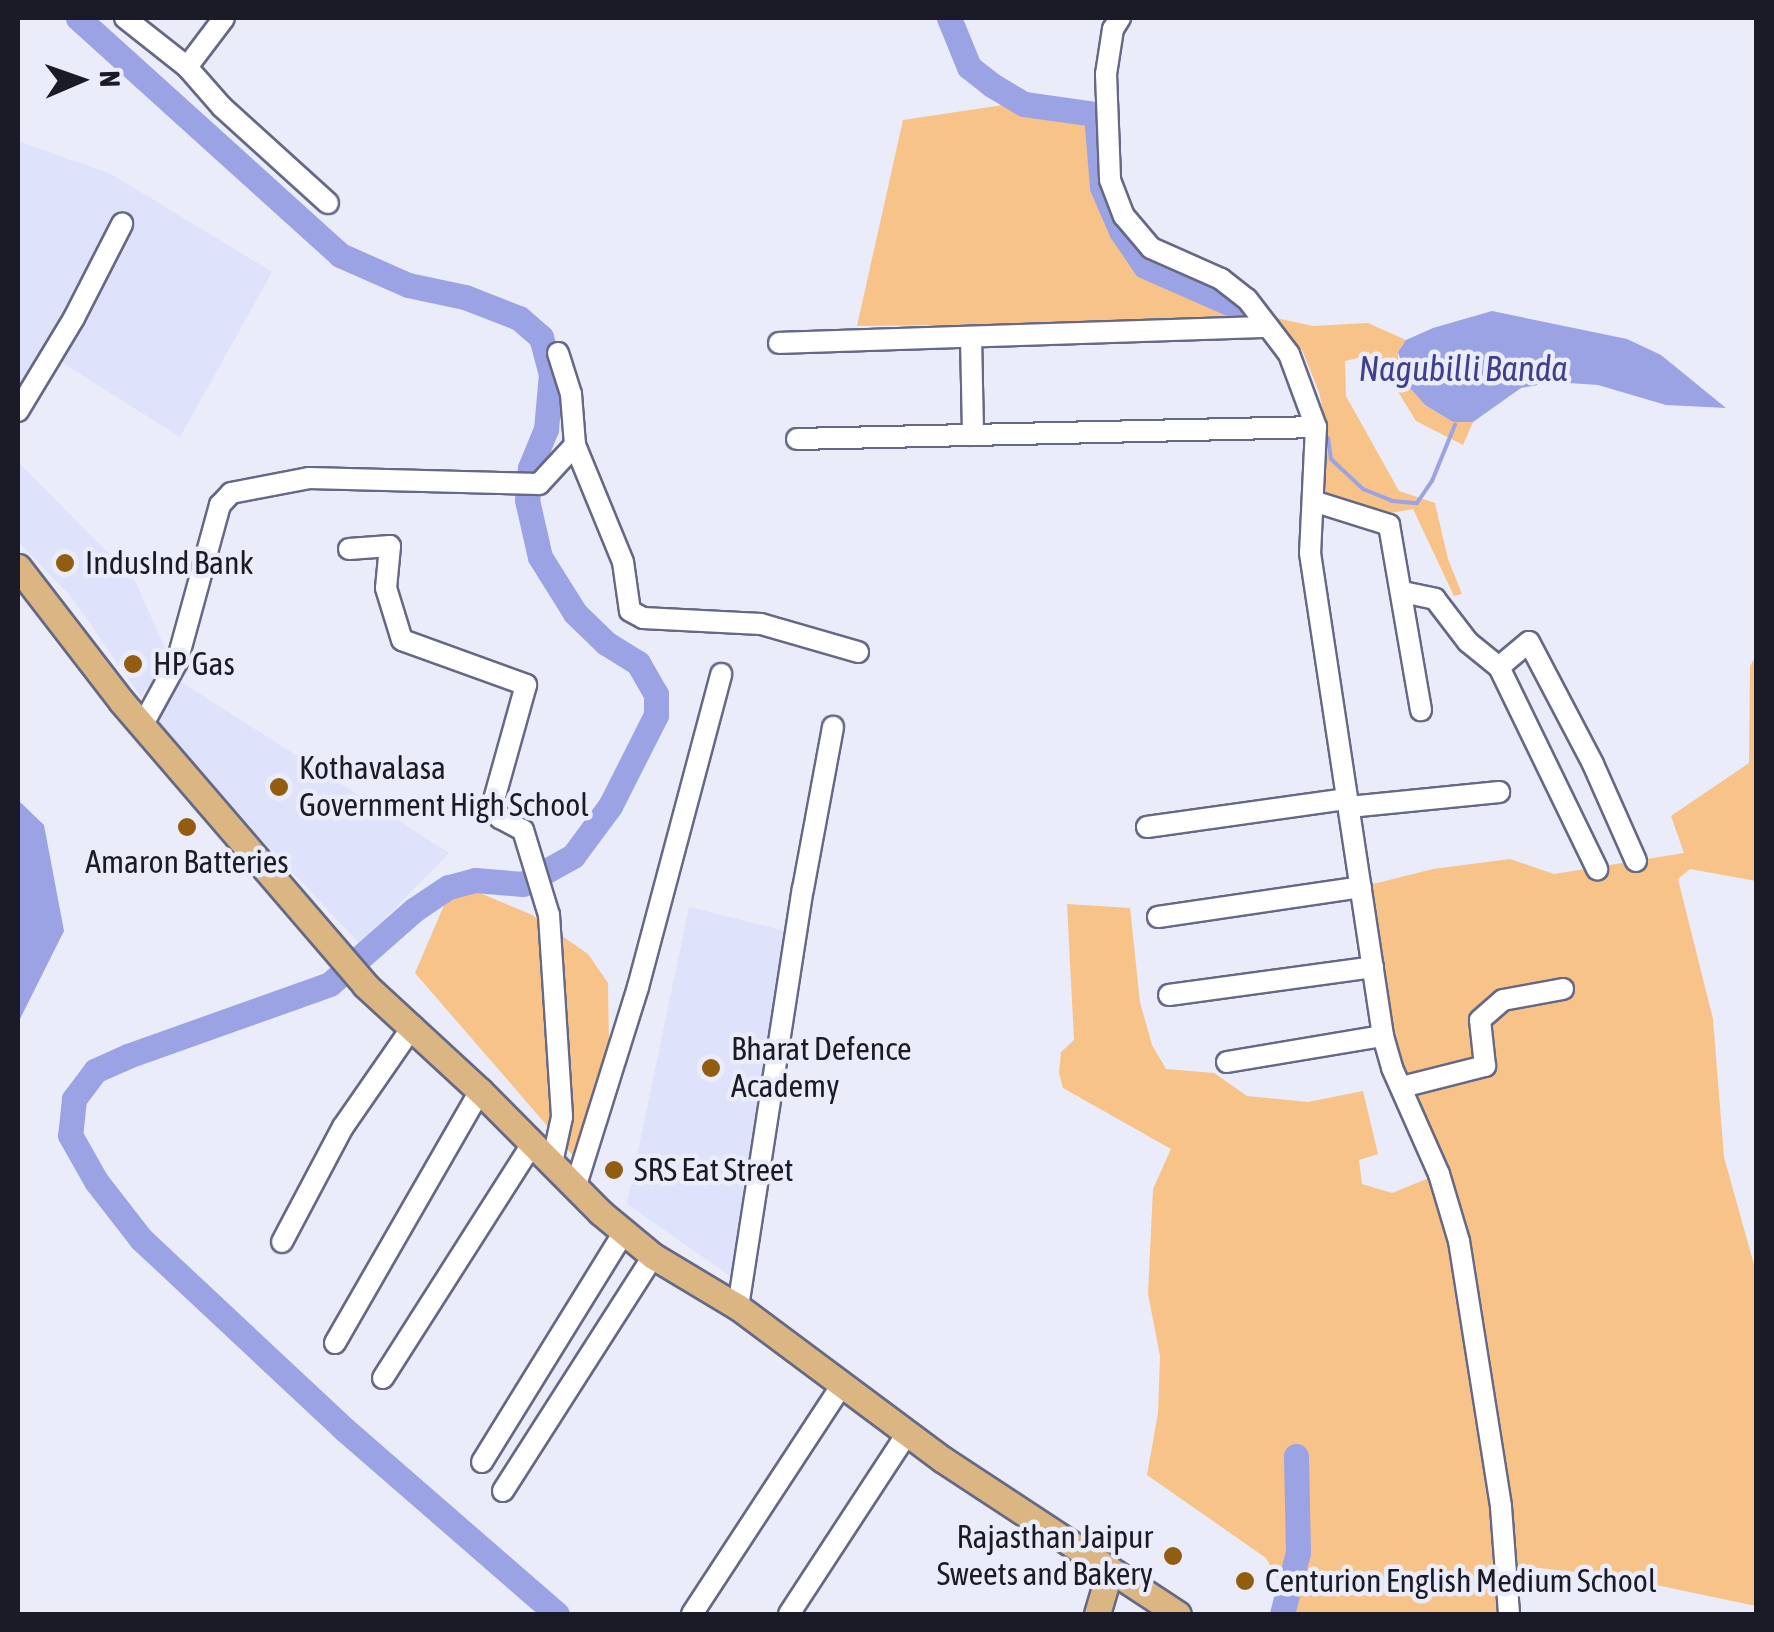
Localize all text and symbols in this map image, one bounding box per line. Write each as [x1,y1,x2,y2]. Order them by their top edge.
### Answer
north arrow [30,30,130,130]
text: N [94,70,126,88]
water label: Nagubilli Banda [1358,347,1568,389]
place label: IndusInd Bank [85,544,253,582]
marker: IndusInd Bank [54,552,76,574]
place label: HP Gas [153,645,235,683]
marker: HP Gas [122,653,144,675]
place label: Kothavalasa Government High School [299,750,589,825]
marker: Kothavalasa Government High School [268,776,290,798]
marker: Amaron Batteries [176,816,198,838]
place label: Amaron Batteries [85,843,289,881]
place label: Bharat Defence Academy [731,1031,912,1106]
marker: Bharat Defence Academy [700,1057,722,1079]
place label: SRS Eat Street [634,1151,794,1189]
marker: SRS Eat Street [603,1159,625,1181]
place label: Rajasthan Jaipur Sweets and Bakery [937,1519,1153,1594]
marker: Rajasthan Jaipur Sweets and Bakery [1162,1545,1184,1567]
place label: Centurion English Medium School [1265,1562,1656,1600]
marker: Centurion English Medium School [1234,1570,1256,1592]

